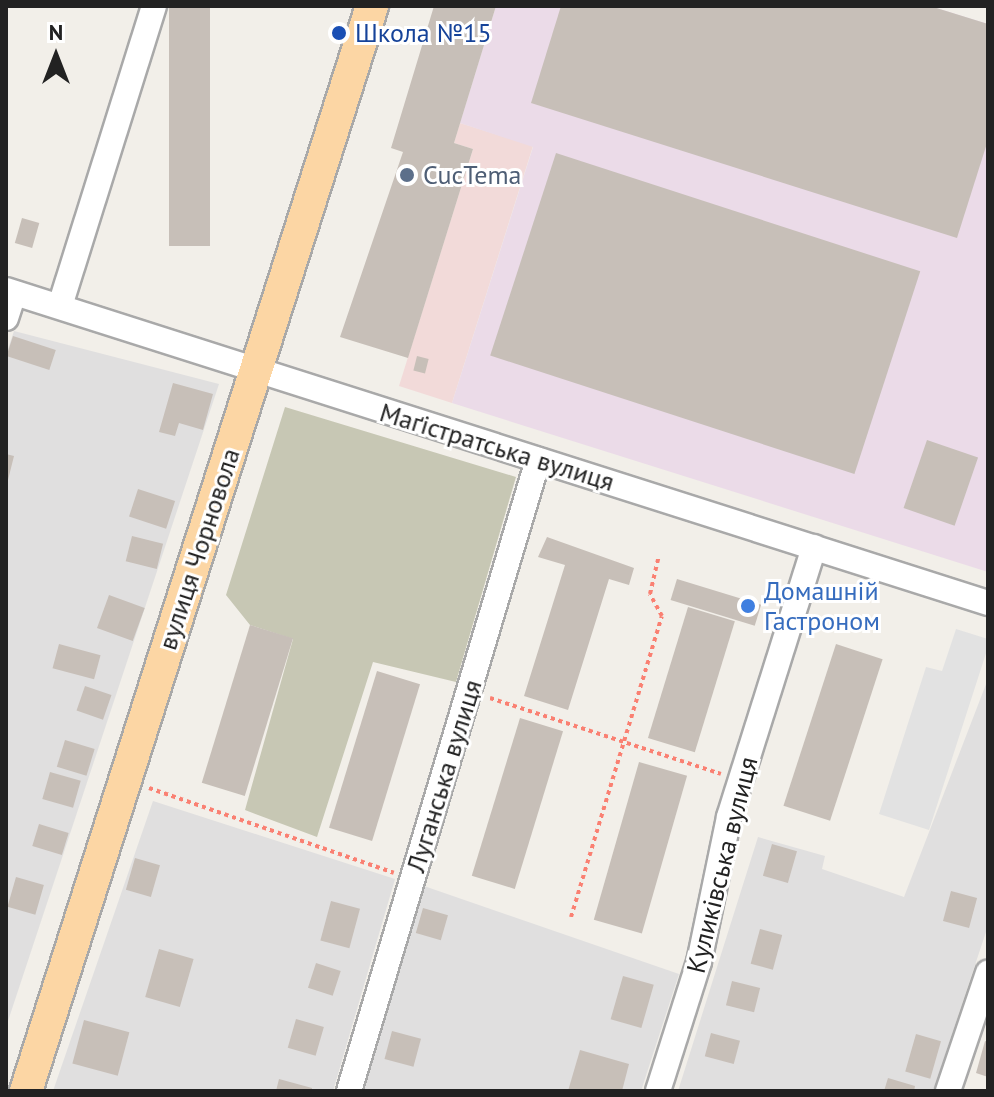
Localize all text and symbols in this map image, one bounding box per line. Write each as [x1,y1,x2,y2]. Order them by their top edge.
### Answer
north arrow [16,16,96,96]
place label: Школа №15 [355,17,492,49]
text: N [49,18,63,46]
marker: Школа №15 [330,24,348,42]
place label: CucTema [423,159,521,191]
marker: CucTema [398,166,416,184]
street label: Маґістратська вулиця [376,397,618,497]
street label: вулиця Чорновола [152,444,246,654]
place label: Домашній Гастроном [764,575,880,636]
marker: Домашній Гастроном [739,597,757,615]
street label: Луганська вулиця [400,676,488,876]
street label: Куликівська вулиця [680,754,764,976]

